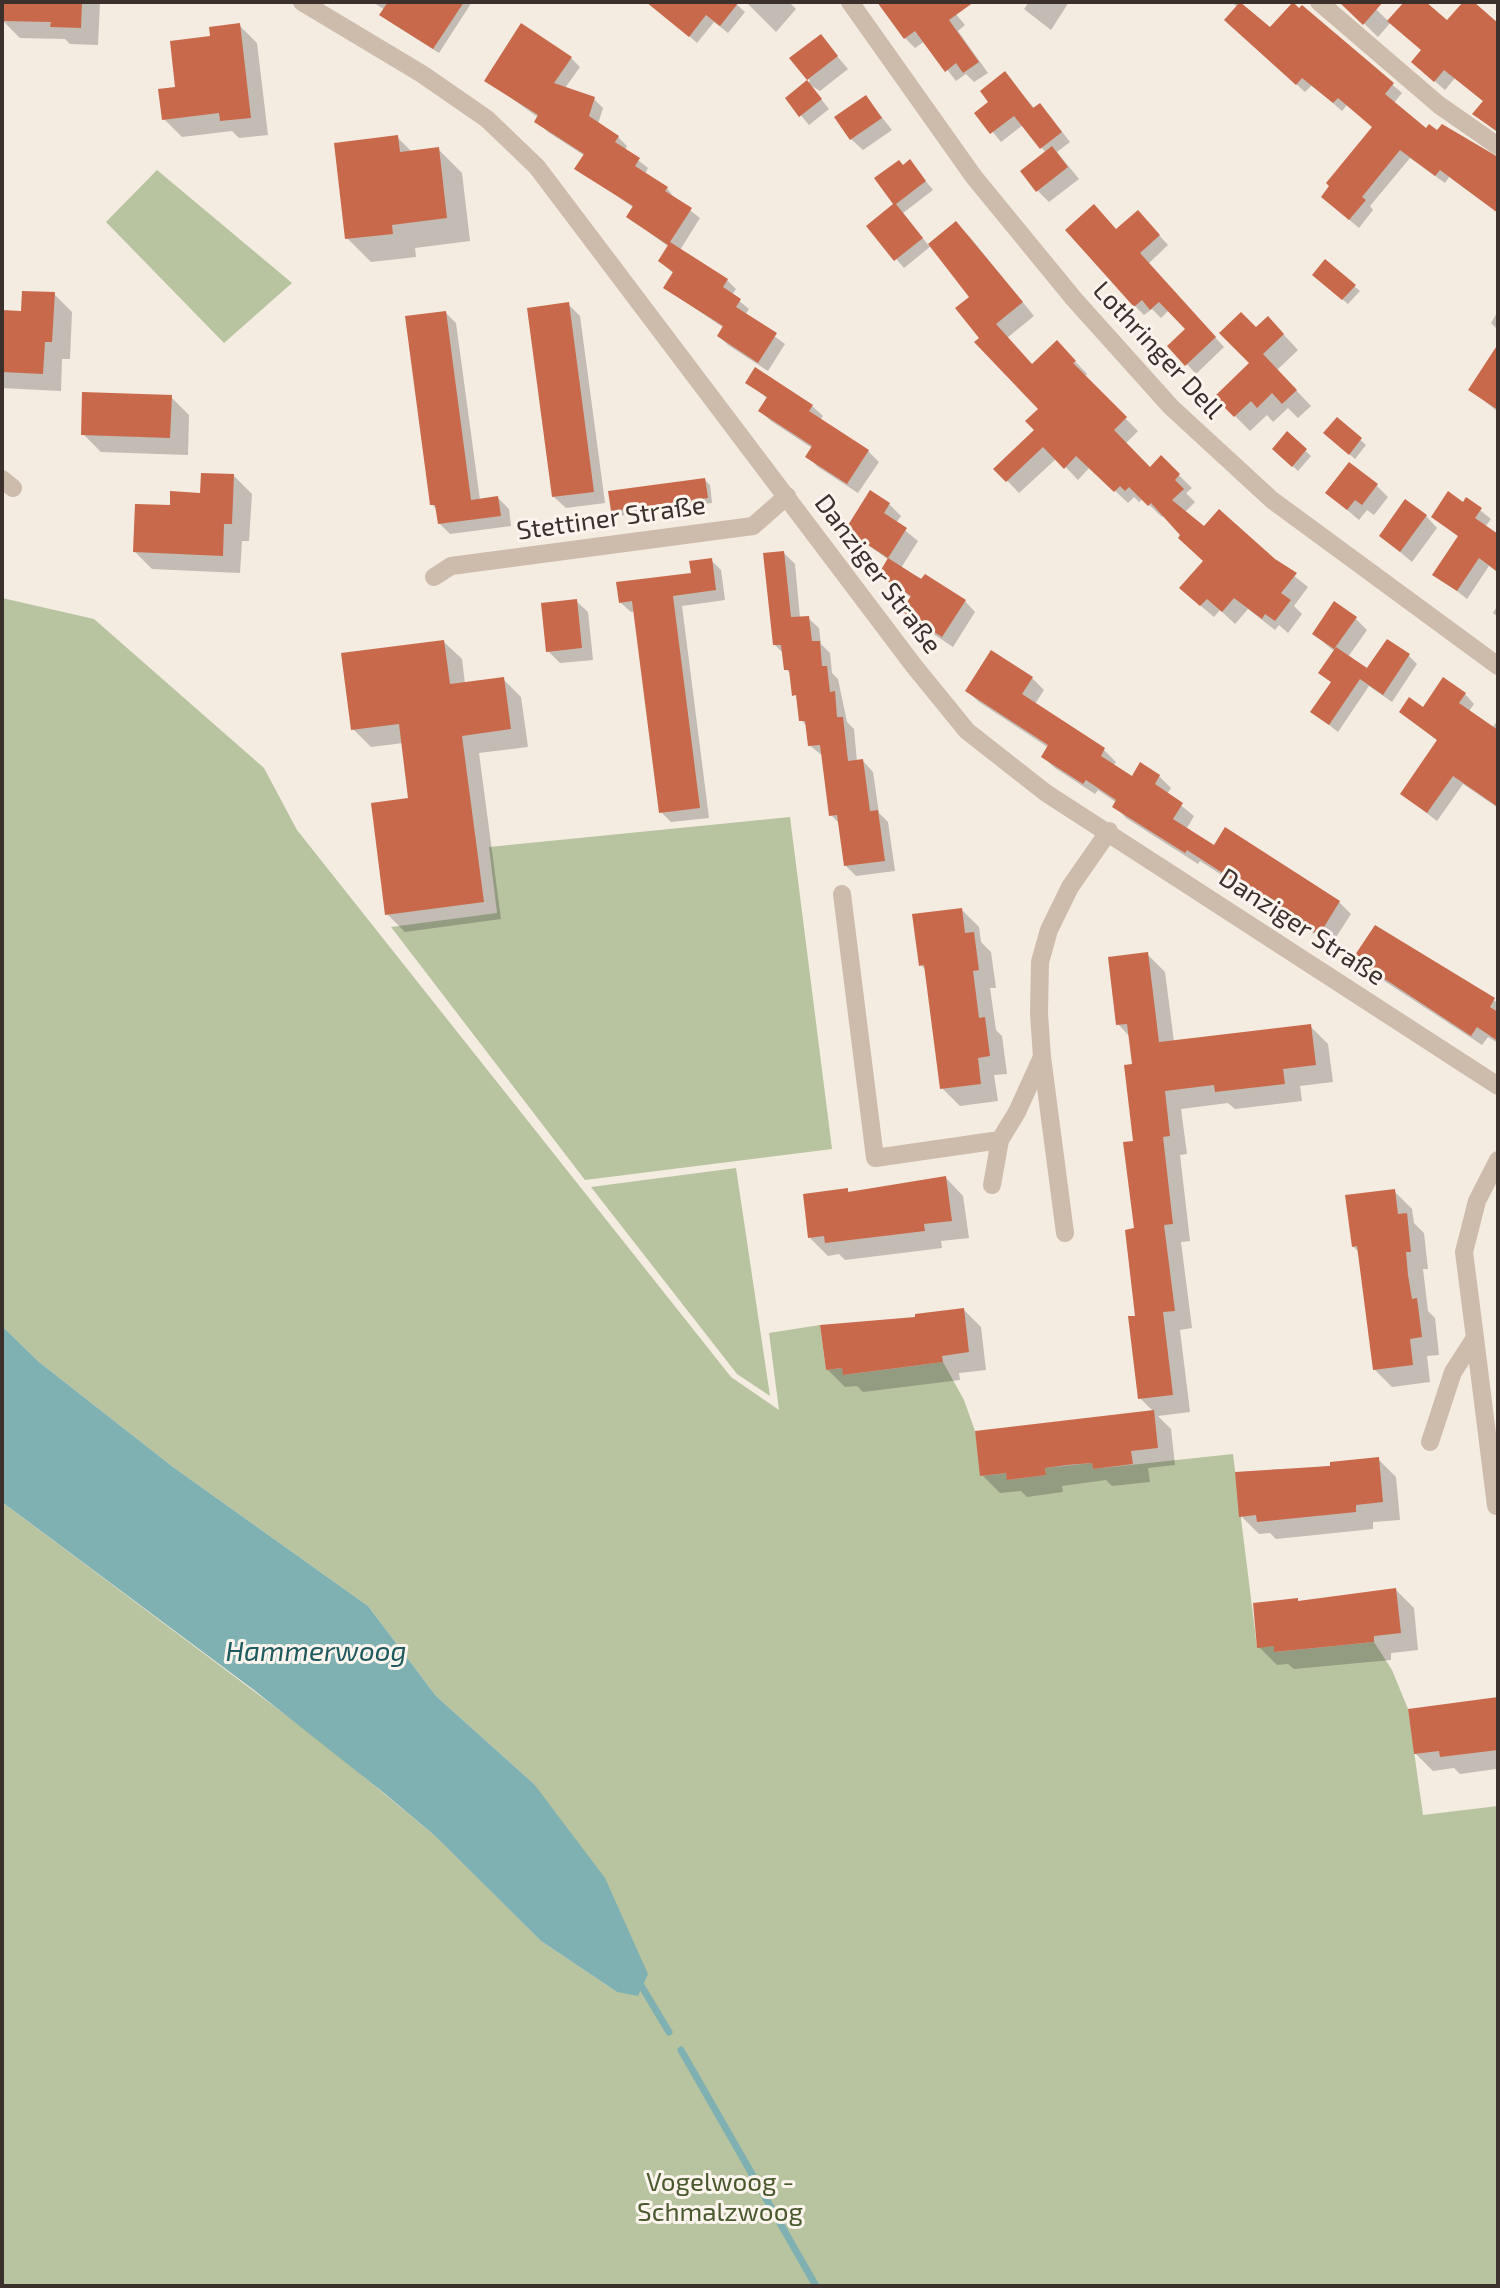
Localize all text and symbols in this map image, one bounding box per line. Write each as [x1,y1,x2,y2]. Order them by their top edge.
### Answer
street label: Lothringer Dell [1086,275,1230,425]
street label: Danziger Straße [808,488,948,660]
street label: Stettiner Straße [515,489,707,547]
street label: Danziger Straße [1213,862,1391,992]
water label: Hammerwoog [225,1635,407,1669]
park label: Vogelwoog - Schmalzwoog [637,2166,803,2228]

